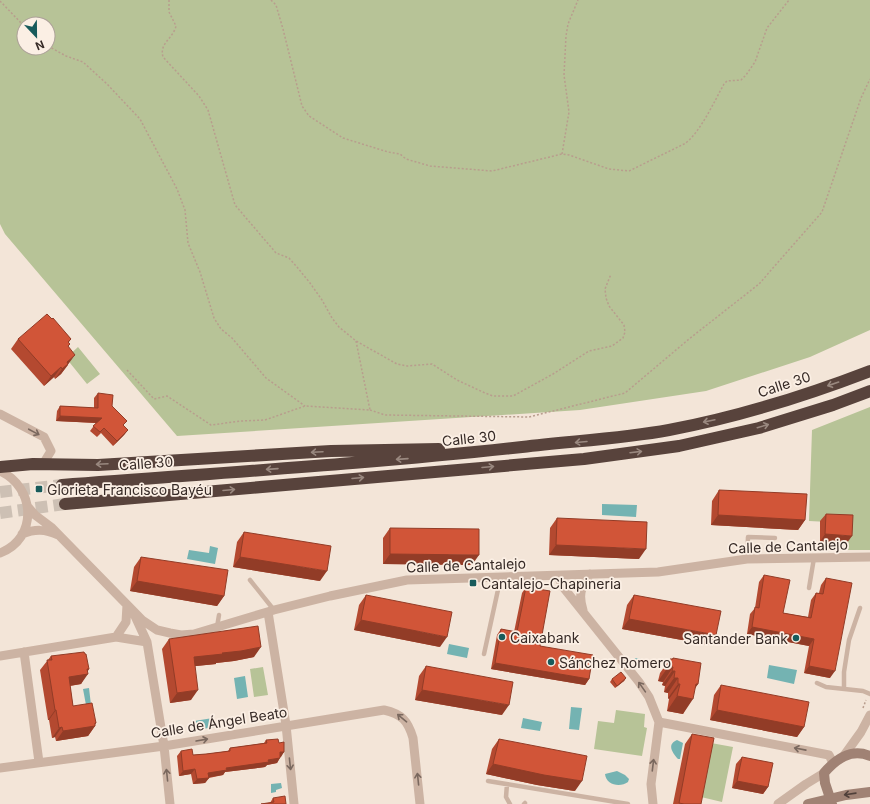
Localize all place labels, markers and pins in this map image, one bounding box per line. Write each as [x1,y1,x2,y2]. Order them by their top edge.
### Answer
place label: Glorieta Francisco Bayéu [47,481,212,498]
marker: Glorieta Francisco Bayéu [34,484,44,494]
place label: Cantalejo-Chapineria [481,575,621,592]
marker: Cantalejo-Chapineria [468,578,478,588]
place label: Caixabank [510,629,580,646]
place label: Santander Bank [683,630,788,647]
marker: Caixabank [497,632,507,642]
marker: Santander Bank [791,633,801,643]
place label: Sánchez Romero [559,654,671,671]
marker: Sánchez Romero [546,657,556,667]

